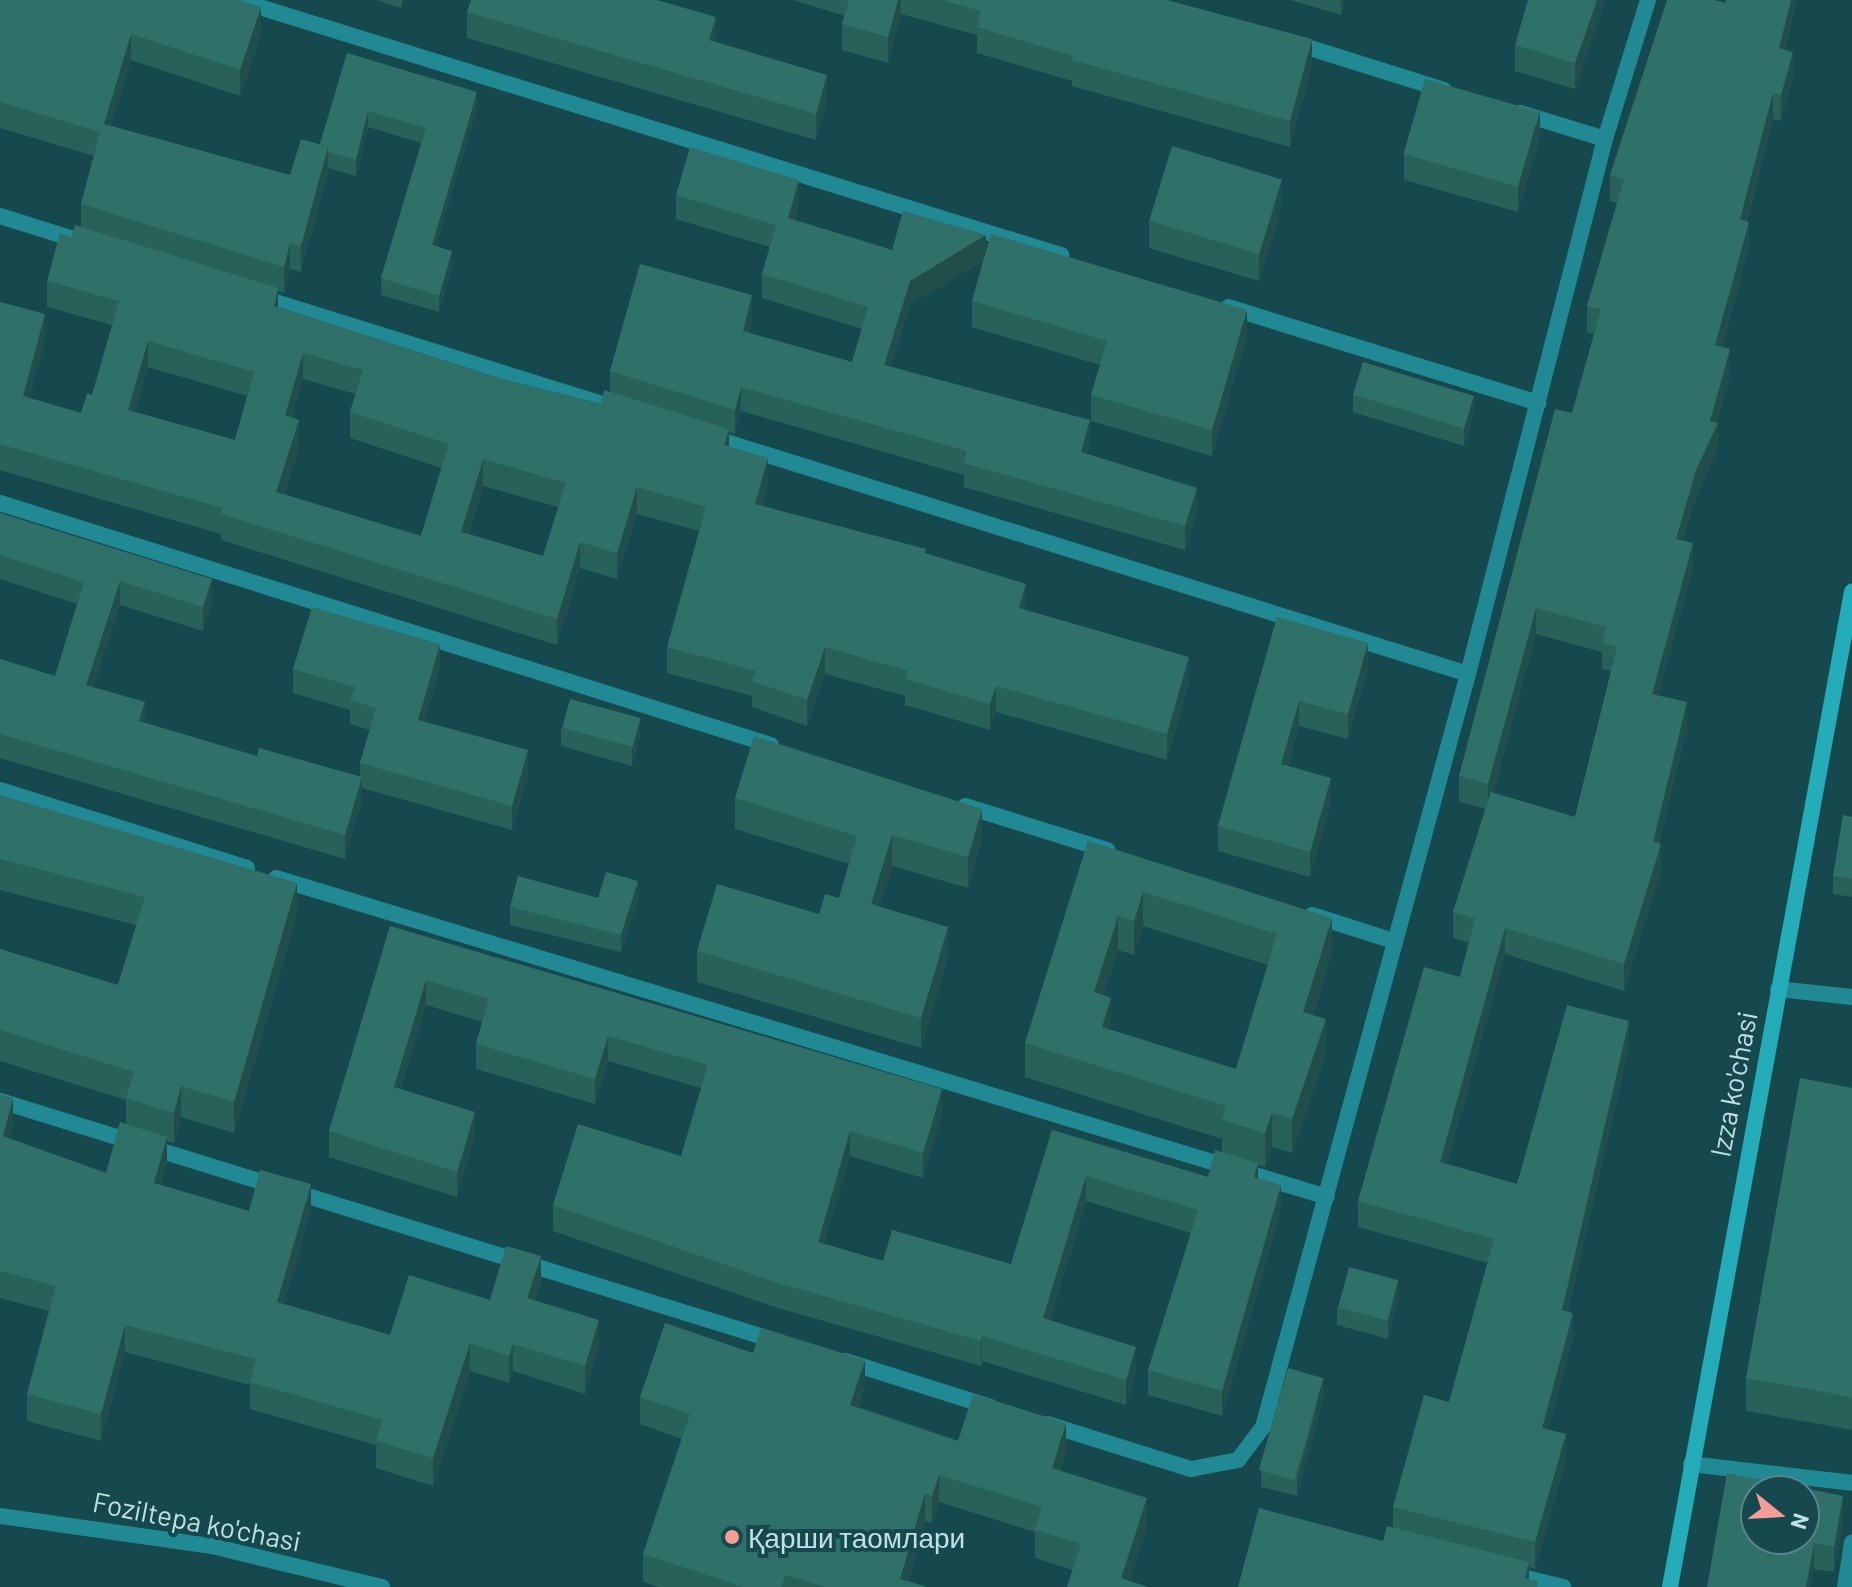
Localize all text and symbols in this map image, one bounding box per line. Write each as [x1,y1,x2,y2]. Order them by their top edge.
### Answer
street label: Izza ko'chasi [1702,1008,1764,1160]
north arrow [1740,1475,1820,1555]
street label: Foziltepa ko'chasi [90,1484,304,1558]
text: N [1786,1511,1816,1533]
place label: Қарши таомлари [748,1520,965,1554]
marker: Қарши таомлари [723,1528,741,1546]

